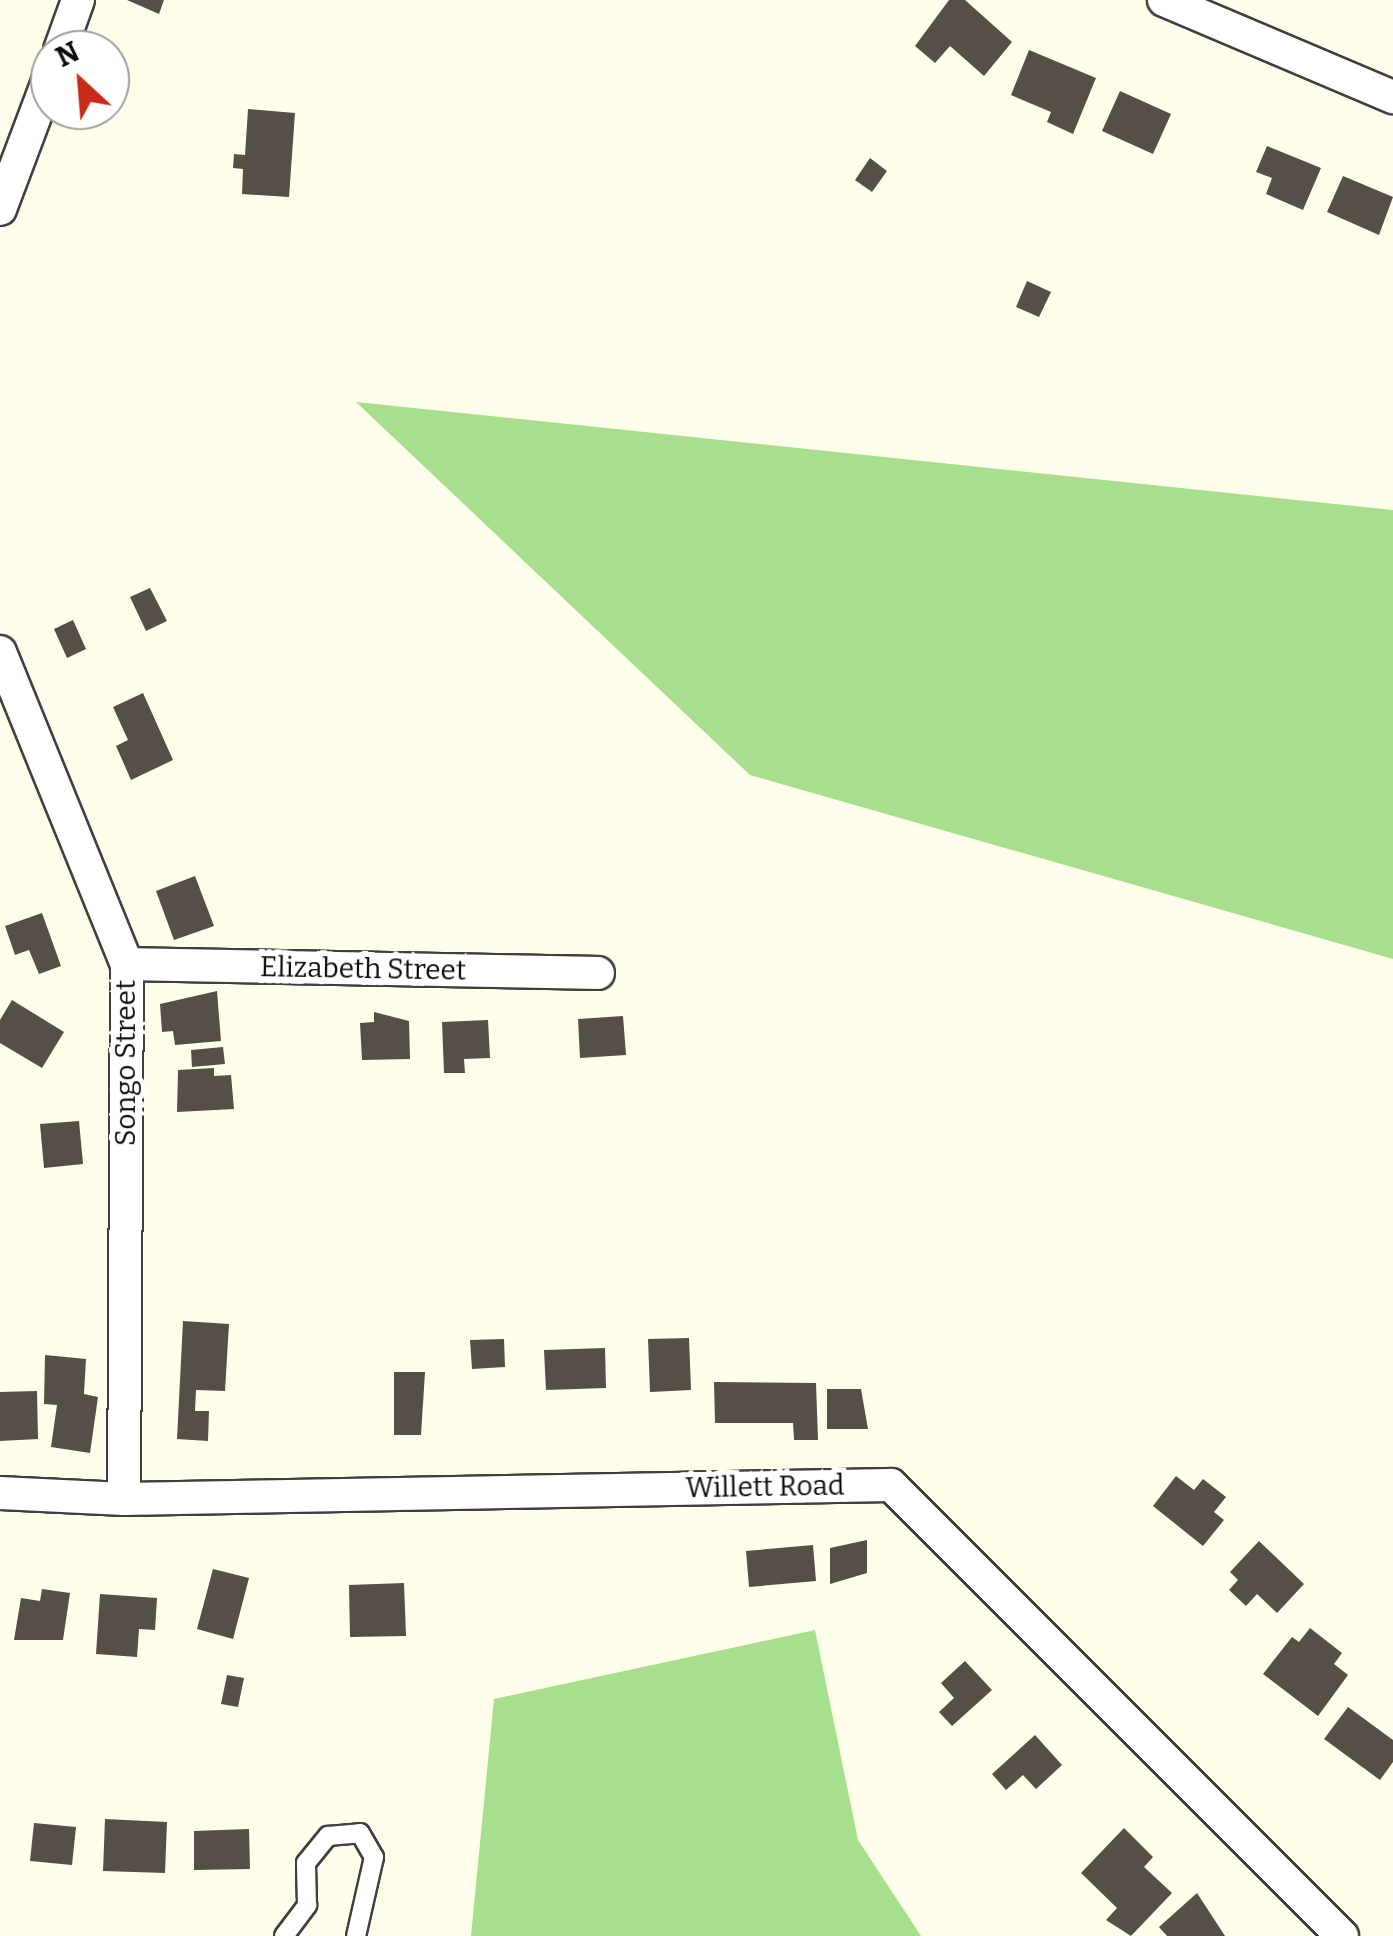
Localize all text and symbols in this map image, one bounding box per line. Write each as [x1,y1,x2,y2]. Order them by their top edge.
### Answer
north arrow [30,30,130,130]
text: N [51,35,84,74]
street label: Elizabeth Street [260,950,466,988]
street label: Songo Street [109,980,143,1146]
street label: Willett Road [685,1469,845,1505]

